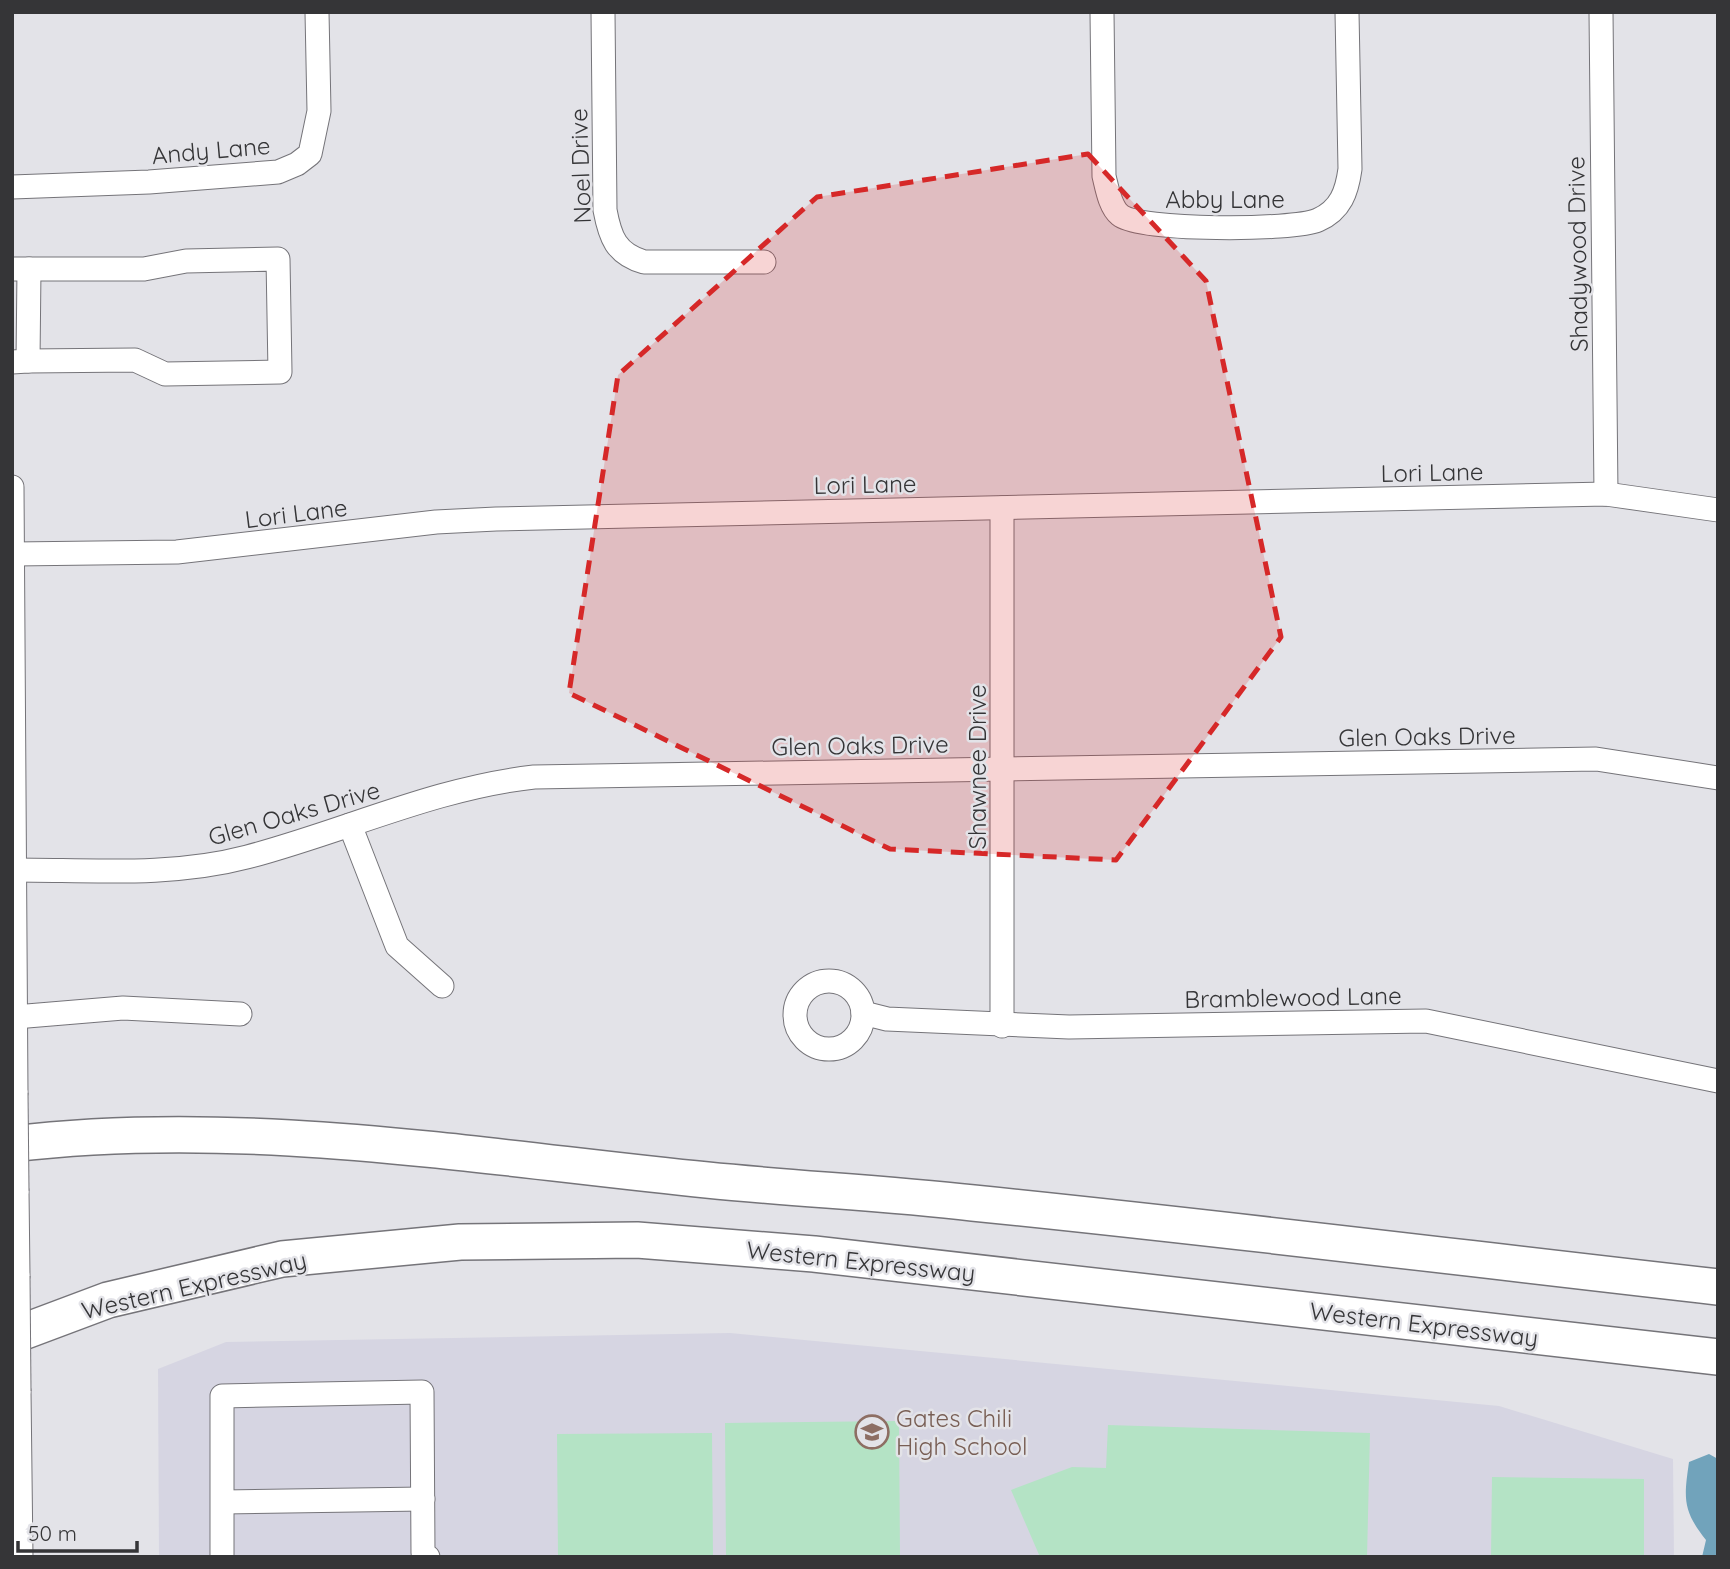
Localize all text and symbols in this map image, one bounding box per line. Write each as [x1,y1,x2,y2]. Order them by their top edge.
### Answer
street label: Noel Drive [563,108,597,224]
street label: Andy Lane [150,130,272,170]
street label: Shadywood Drive [1560,156,1594,352]
street label: Abby Lane [1165,184,1285,214]
street label: Lori Lane [1380,456,1484,488]
street label: Lori Lane [813,468,917,500]
street label: Lori Lane [243,492,349,534]
street label: Shawnee Drive [962,685,992,849]
street label: Glen Oaks Drive [1338,719,1516,753]
street label: Glen Oaks Drive [771,728,949,762]
street label: Glen Oaks Drive [205,774,383,852]
street label: Bramblewood Lane [1184,980,1402,1014]
street label: Western Expressway [745,1234,977,1288]
street label: Western Expressway [79,1245,309,1325]
street label: Western Expressway [1308,1295,1540,1353]
place label: Gates Chili High School [896,1403,1028,1461]
school or university icon: Gates Chili High School [853,1413,891,1451]
scale bar [18,1510,136,1554]
text: 50 m [28,1520,77,1546]

